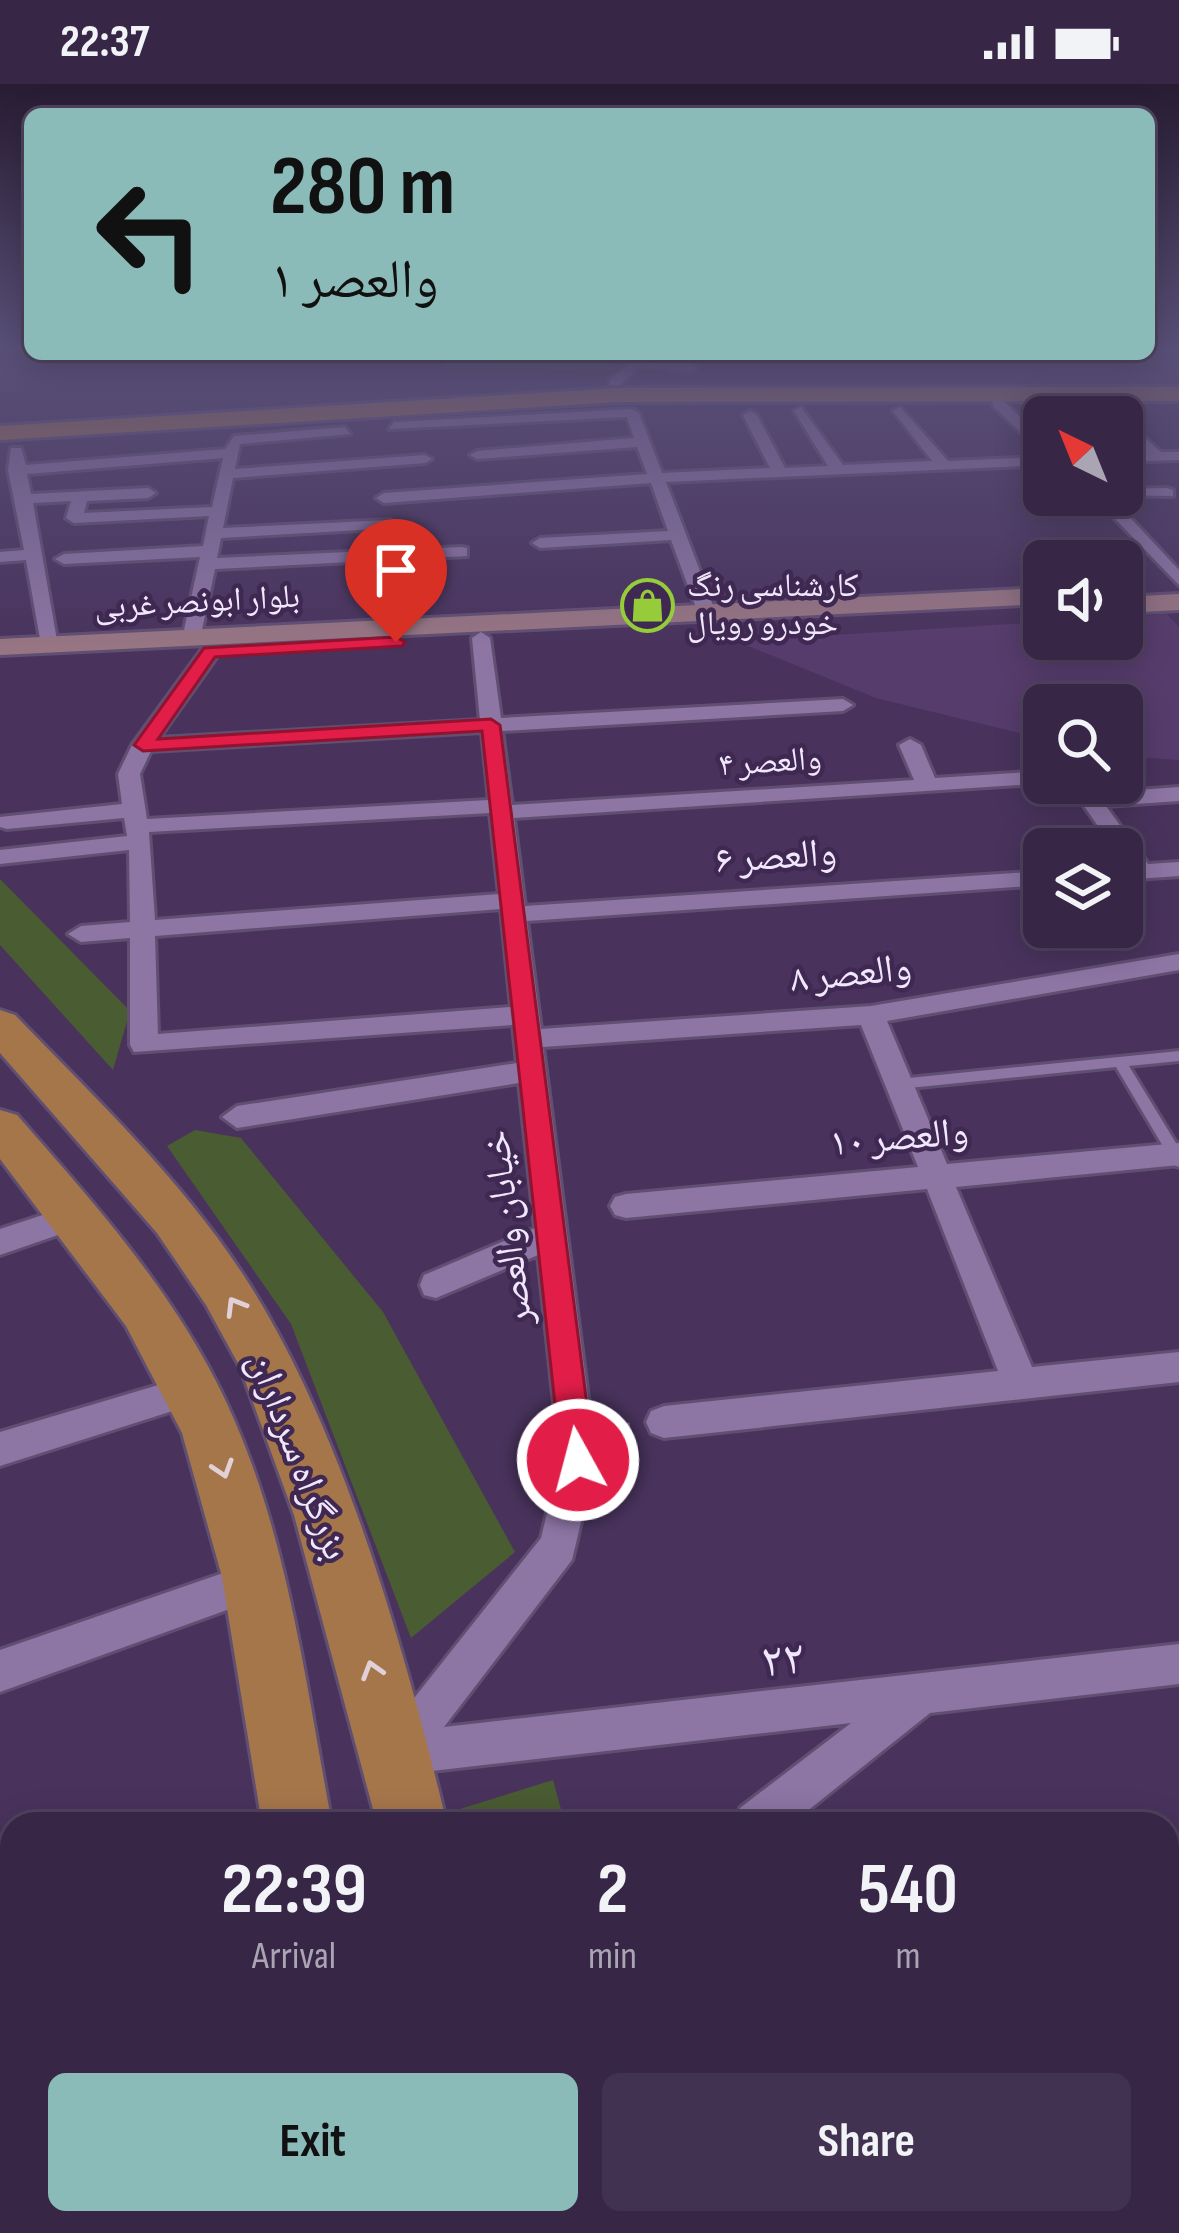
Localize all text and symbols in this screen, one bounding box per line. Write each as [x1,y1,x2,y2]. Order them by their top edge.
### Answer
text: 22:37 [60,15,149,70]
text: 280 m [270,137,455,238]
icon: left [72,156,228,312]
text: والعصر ۱ [270,248,439,313]
north arrow [1023,396,1143,516]
map controls [1023,396,1143,948]
pin [345,519,447,642]
icon: arrive [363,537,429,603]
button: sound [1023,540,1143,660]
place label: کارشناسی رنگ خودرو رویال [687,566,859,644]
street label: بلوار ابونصر غربی [93,577,301,627]
shop icon: کارشناسی رنگ خودرو رویال [620,577,676,633]
button: search [1023,684,1143,804]
street label: والعصر ۴ [717,738,823,786]
button: layers [1023,828,1143,948]
street label: والعصر ۶ [714,829,838,885]
street label: والعصر ۸ [788,944,914,1004]
street label: والعصر ۱۰ [828,1109,970,1167]
street label: خیابان والعصر [473,1128,543,1329]
one-way arrow [227,1297,249,1319]
street label: بزرگراه سرداران [237,1345,359,1567]
position arrow [515,1397,641,1523]
one-way arrow [209,1458,234,1479]
street label: ۲۲ [759,1629,807,1691]
one-way arrow [361,1660,386,1681]
text: 22:39 [221,1847,367,1934]
text: 2 [597,1847,628,1934]
text: 540 [858,1847,958,1934]
text: Arrival [252,1933,336,1980]
text: min [588,1933,637,1980]
text: m [895,1933,921,1980]
button: Exit [48,2073,578,2211]
button: Share [602,2073,1131,2211]

